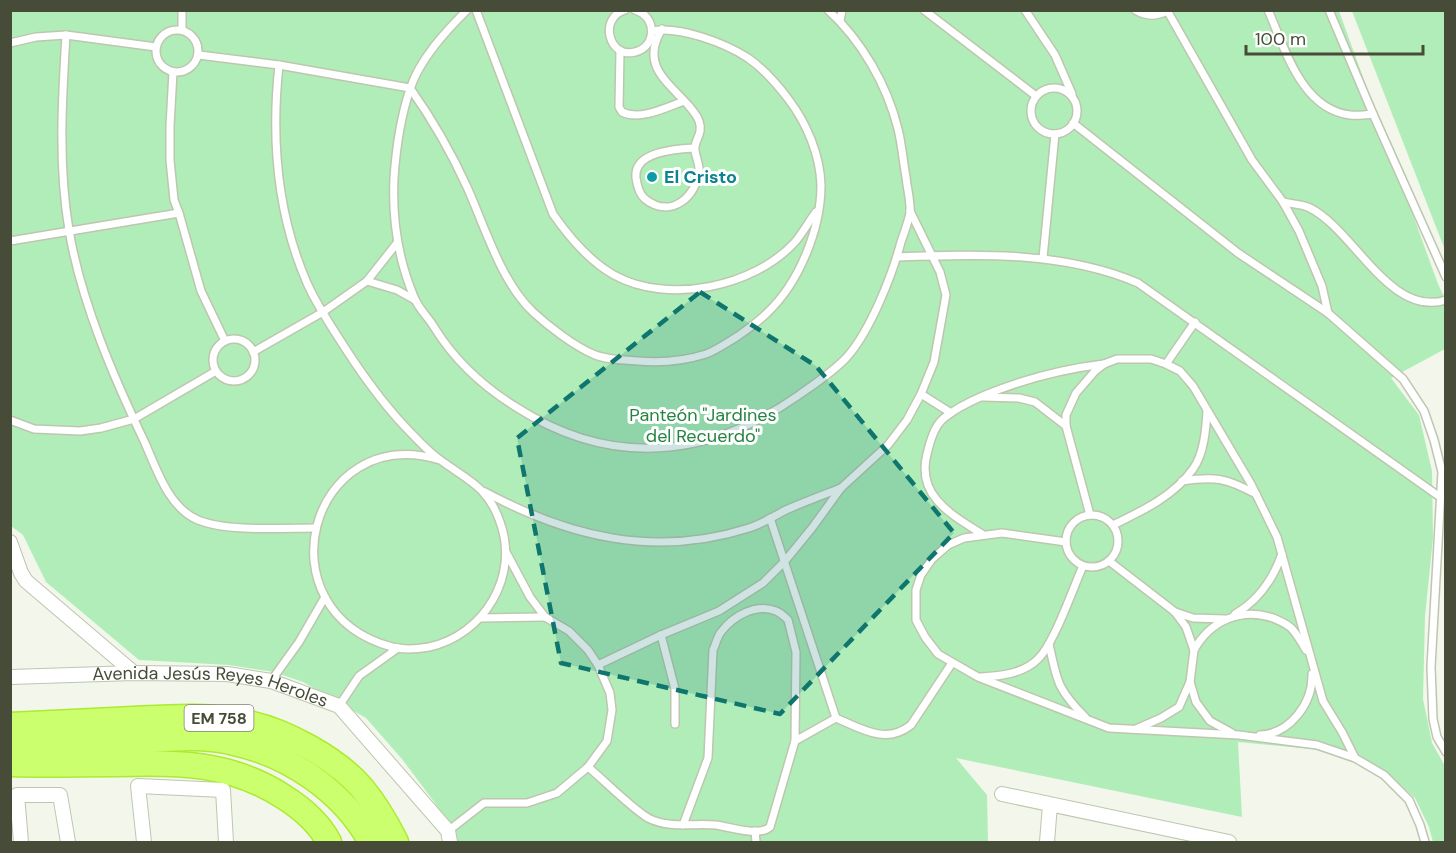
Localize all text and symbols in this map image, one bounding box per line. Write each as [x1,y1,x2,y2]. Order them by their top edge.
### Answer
scale bar [1246,18,1423,56]
text: 100 m [1255,27,1306,51]
place label: El Cristo [664,165,737,189]
marker: El Cristo [645,170,659,184]
park label: Panteón "Jardines del Recuerdo" [629,403,777,448]
street label: Avenida Jesús Reyes Heroles [92,661,332,713]
road number: EM 758 [184,705,254,731]

